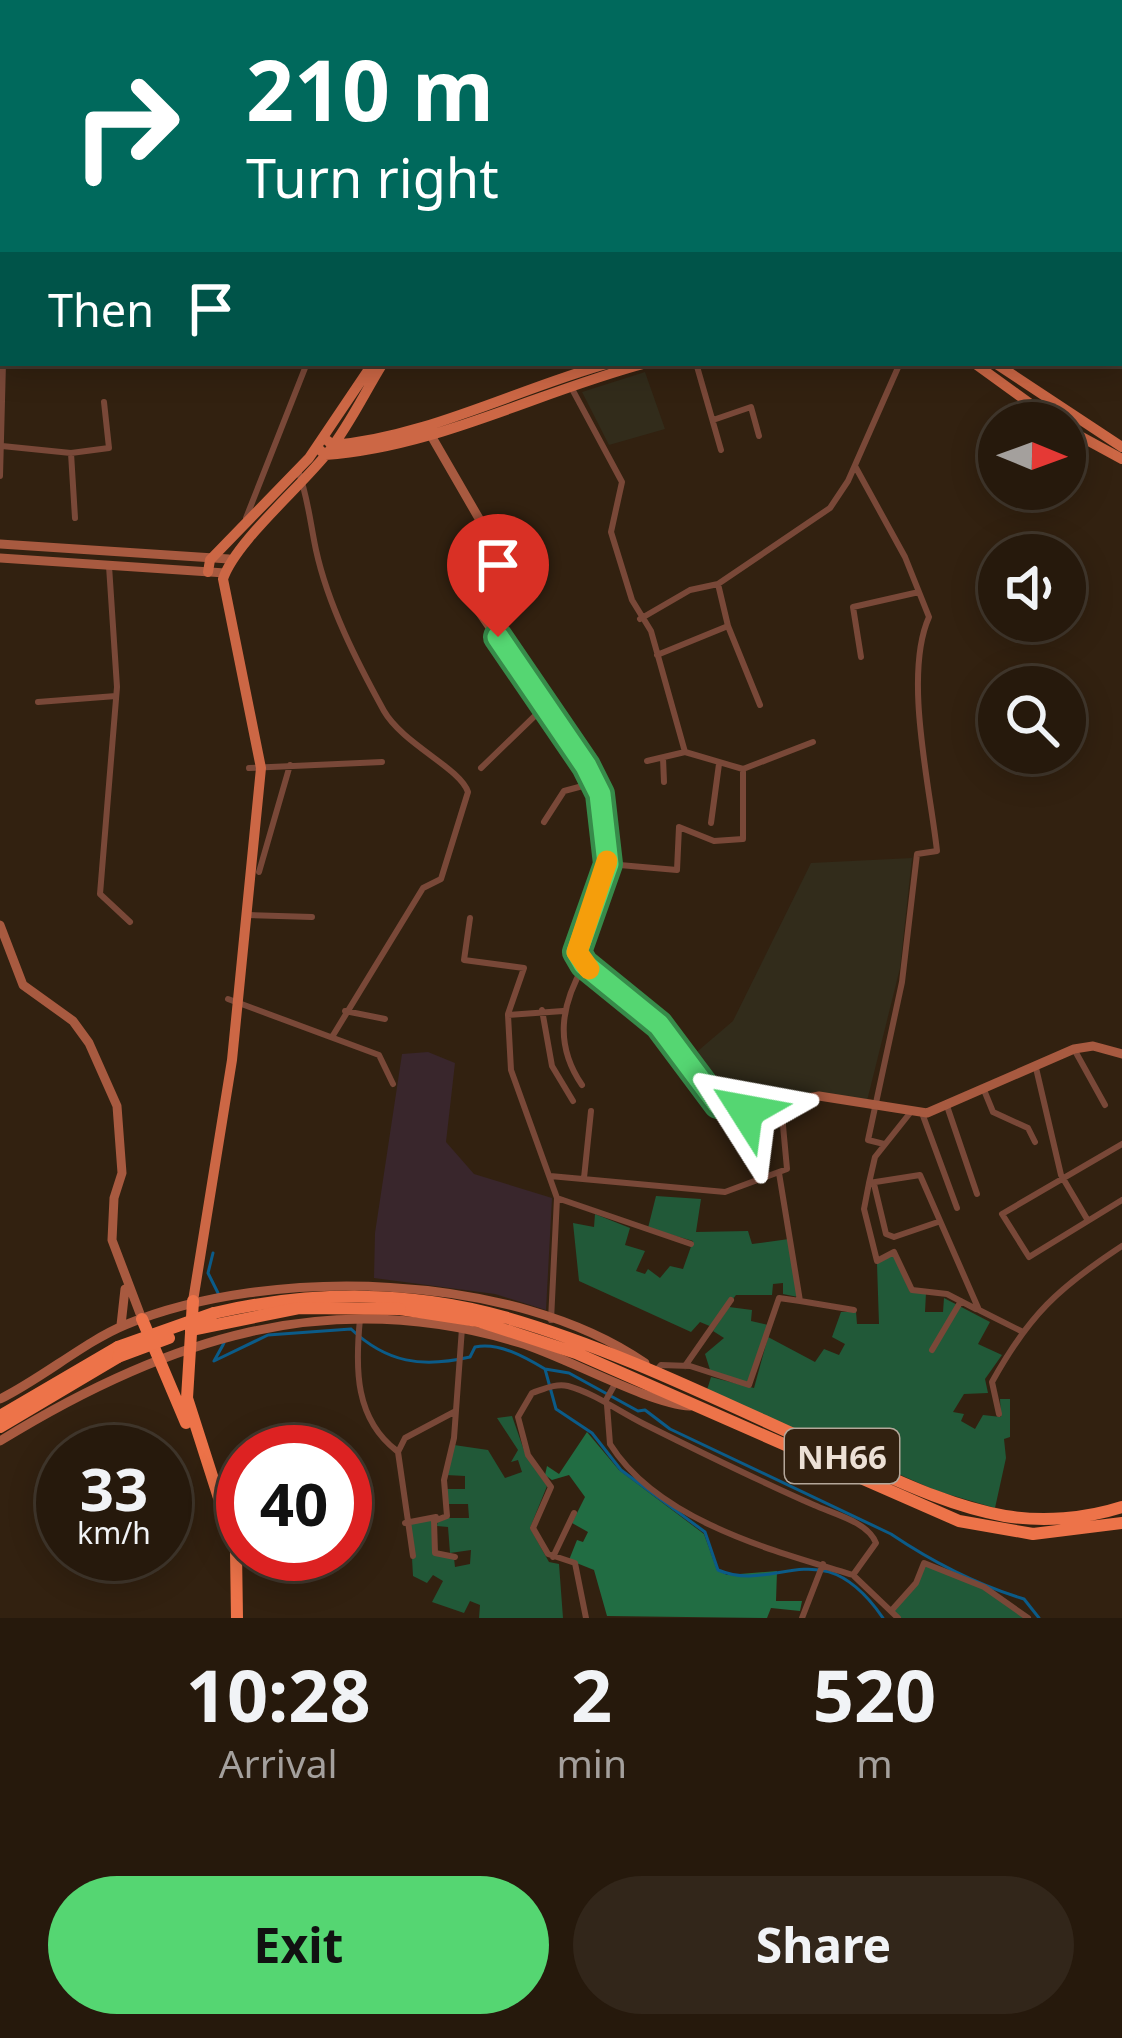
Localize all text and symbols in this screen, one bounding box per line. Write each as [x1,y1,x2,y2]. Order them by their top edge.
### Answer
text: 210 m [246,31,494,146]
icon: right [48,48,204,204]
text: Turn right [246,140,499,214]
icon: arrive [178,276,244,342]
text: Then [48,279,154,340]
north arrow [978,402,1086,510]
map controls [978,402,1086,774]
pin [447,514,549,637]
icon: arrive [465,532,531,598]
button: sound [978,534,1086,642]
button: search [978,666,1086,774]
position arrow [683,1048,809,1174]
speed limit sign: 40 [216,1425,372,1581]
road number: NH66 [785,1429,899,1483]
text: 33 [80,1447,148,1529]
text: km/h [77,1512,151,1553]
text: 10:28 [186,1645,371,1743]
text: 2 [571,1645,612,1743]
text: 520 [813,1645,936,1743]
text: Arrival [219,1736,338,1789]
text: min [556,1736,627,1789]
text: m [856,1736,893,1789]
button: Exit [48,1876,549,2014]
button: Share [573,1876,1074,2014]

